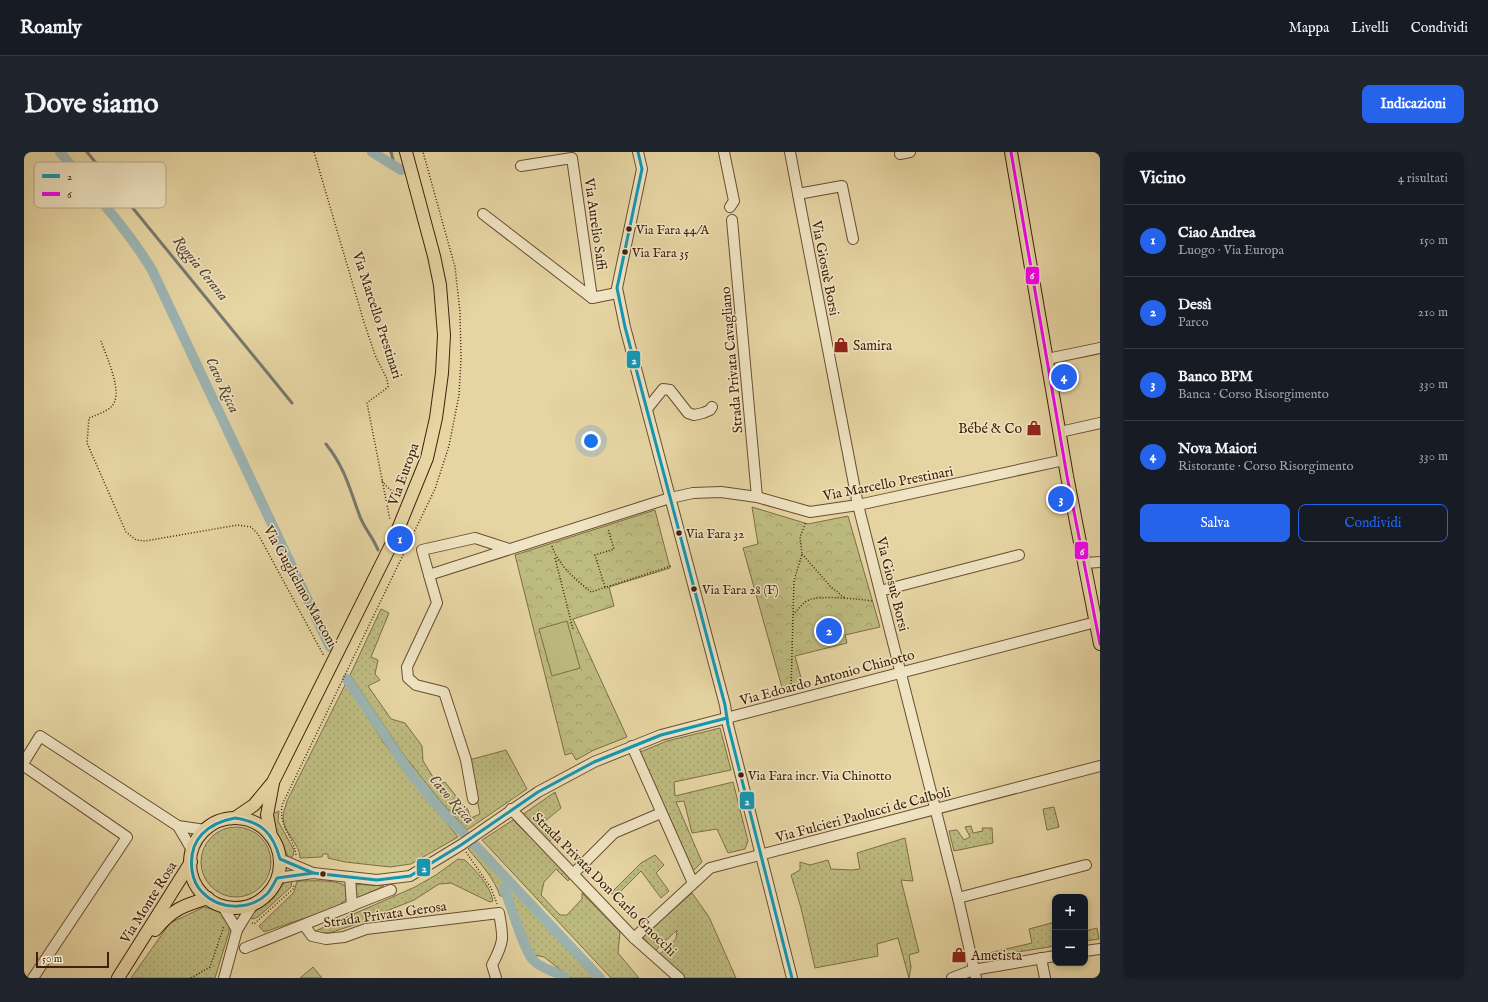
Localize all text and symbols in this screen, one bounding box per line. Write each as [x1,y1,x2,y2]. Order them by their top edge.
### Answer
text: Roamly [20,16,82,40]
text: Mappa [1289,19,1329,37]
text: Livelli [1351,19,1389,37]
text: Condividi [1411,19,1468,37]
button: Indicazioni [1362,85,1464,123]
text: Dove siamo [24,87,159,122]
legend [34,162,166,208]
text: Vicino [1140,168,1186,189]
text: 2 [67,170,72,184]
text: 4 risultati [1398,170,1448,187]
street label: Via Aurelio Saffi [580,176,610,271]
text: 6 [67,188,72,202]
street label: Via Giosuè Borsi [807,218,843,318]
place label: Via Fara 44/A [635,222,711,239]
text: Ciao Andrea [1178,223,1256,242]
marker: Via Fara 44/A [624,224,634,234]
water label: Roggia Cerana [168,232,233,306]
text: 1 [1151,232,1155,249]
text: 150 m [1419,232,1448,249]
text: Luogo · Via Europa [1178,242,1284,259]
place label: Via Fara 35 [631,245,689,262]
marker: Via Fara 35 [620,247,630,257]
street label: Via Marcello Prestinari [348,249,406,381]
line badge: 6 [1025,266,1040,285]
text: 6 [1030,269,1036,283]
street label: Strada Privata Cavagliano [717,285,747,434]
text: Dessì [1178,295,1212,314]
text: 2 [1150,304,1156,321]
text: 210 m [1418,304,1448,321]
text: Parco [1178,314,1208,331]
shop icon: Samira [832,336,850,354]
place label: Samira [853,337,893,355]
line badge: 2 [626,350,641,369]
water label: Cavo Ricca [201,354,244,417]
text: 2 [631,354,637,368]
pin: 4 [1051,362,1077,392]
text: Banco BPM [1178,367,1253,386]
text: 3 [1151,376,1155,393]
text: 330 m [1419,376,1448,393]
text: Banca · Corso Risorgimento [1178,386,1329,403]
shop icon: Bébé & Co [1025,419,1043,437]
place label: Bébé & Co [958,420,1022,438]
your location [581,431,601,451]
text: Nova Maiori [1178,439,1257,458]
street label: Via Europa [384,440,424,509]
text: 4 [1150,448,1156,465]
text: 330 m [1419,448,1448,465]
text: Ristorante · Corso Risorgimento [1178,458,1353,475]
street label: Via Marcello Prestinari [820,462,955,506]
pin: 3 [1048,484,1074,514]
button: Salva [1140,504,1290,542]
button: Condividi [1298,504,1448,542]
street label: Via Guglielmo Marconi [259,522,341,651]
pin: 1 [387,524,413,554]
place label: Via Fara 32 [685,526,744,543]
marker: Via Fara 32 [674,528,684,538]
street label: Via Giosuè Borsi [871,534,913,634]
line badge: 6 [1074,541,1089,560]
text: 6 [1080,545,1086,559]
place label: Via Fara 28 (F) [701,582,779,599]
marker: Via Fara 28 (F) [689,584,699,594]
pin: 2 [816,616,842,646]
street label: Via Edoardo Antonio Chinotto [737,646,917,710]
place label: Via Fara incr. Via Chinotto [747,768,892,785]
marker: Via Fara incr. Via Chinotto [736,770,746,780]
water label: Cavo Ricca [425,771,479,828]
street label: Via Fulcieri Paolucci de Calboli [773,783,953,847]
line badge: 2 [739,791,755,810]
text: 2 [744,795,750,809]
street label: Strada Privata Don Carlo Gnocchi [528,809,680,961]
street label: Via Monte Rosa [116,857,182,948]
line badge: 2 [416,858,431,877]
text: 2 [421,862,427,876]
unlabelled marker [318,869,328,879]
map controls [1052,894,1088,966]
button: + [1052,894,1088,930]
street label: Strada Privata Gerosa [322,897,449,933]
button: − [1052,930,1088,966]
shop icon: Ametista [950,946,968,964]
place label: Ametista [970,947,1023,965]
scale bar [36,950,109,969]
text: 50 m [42,952,62,966]

